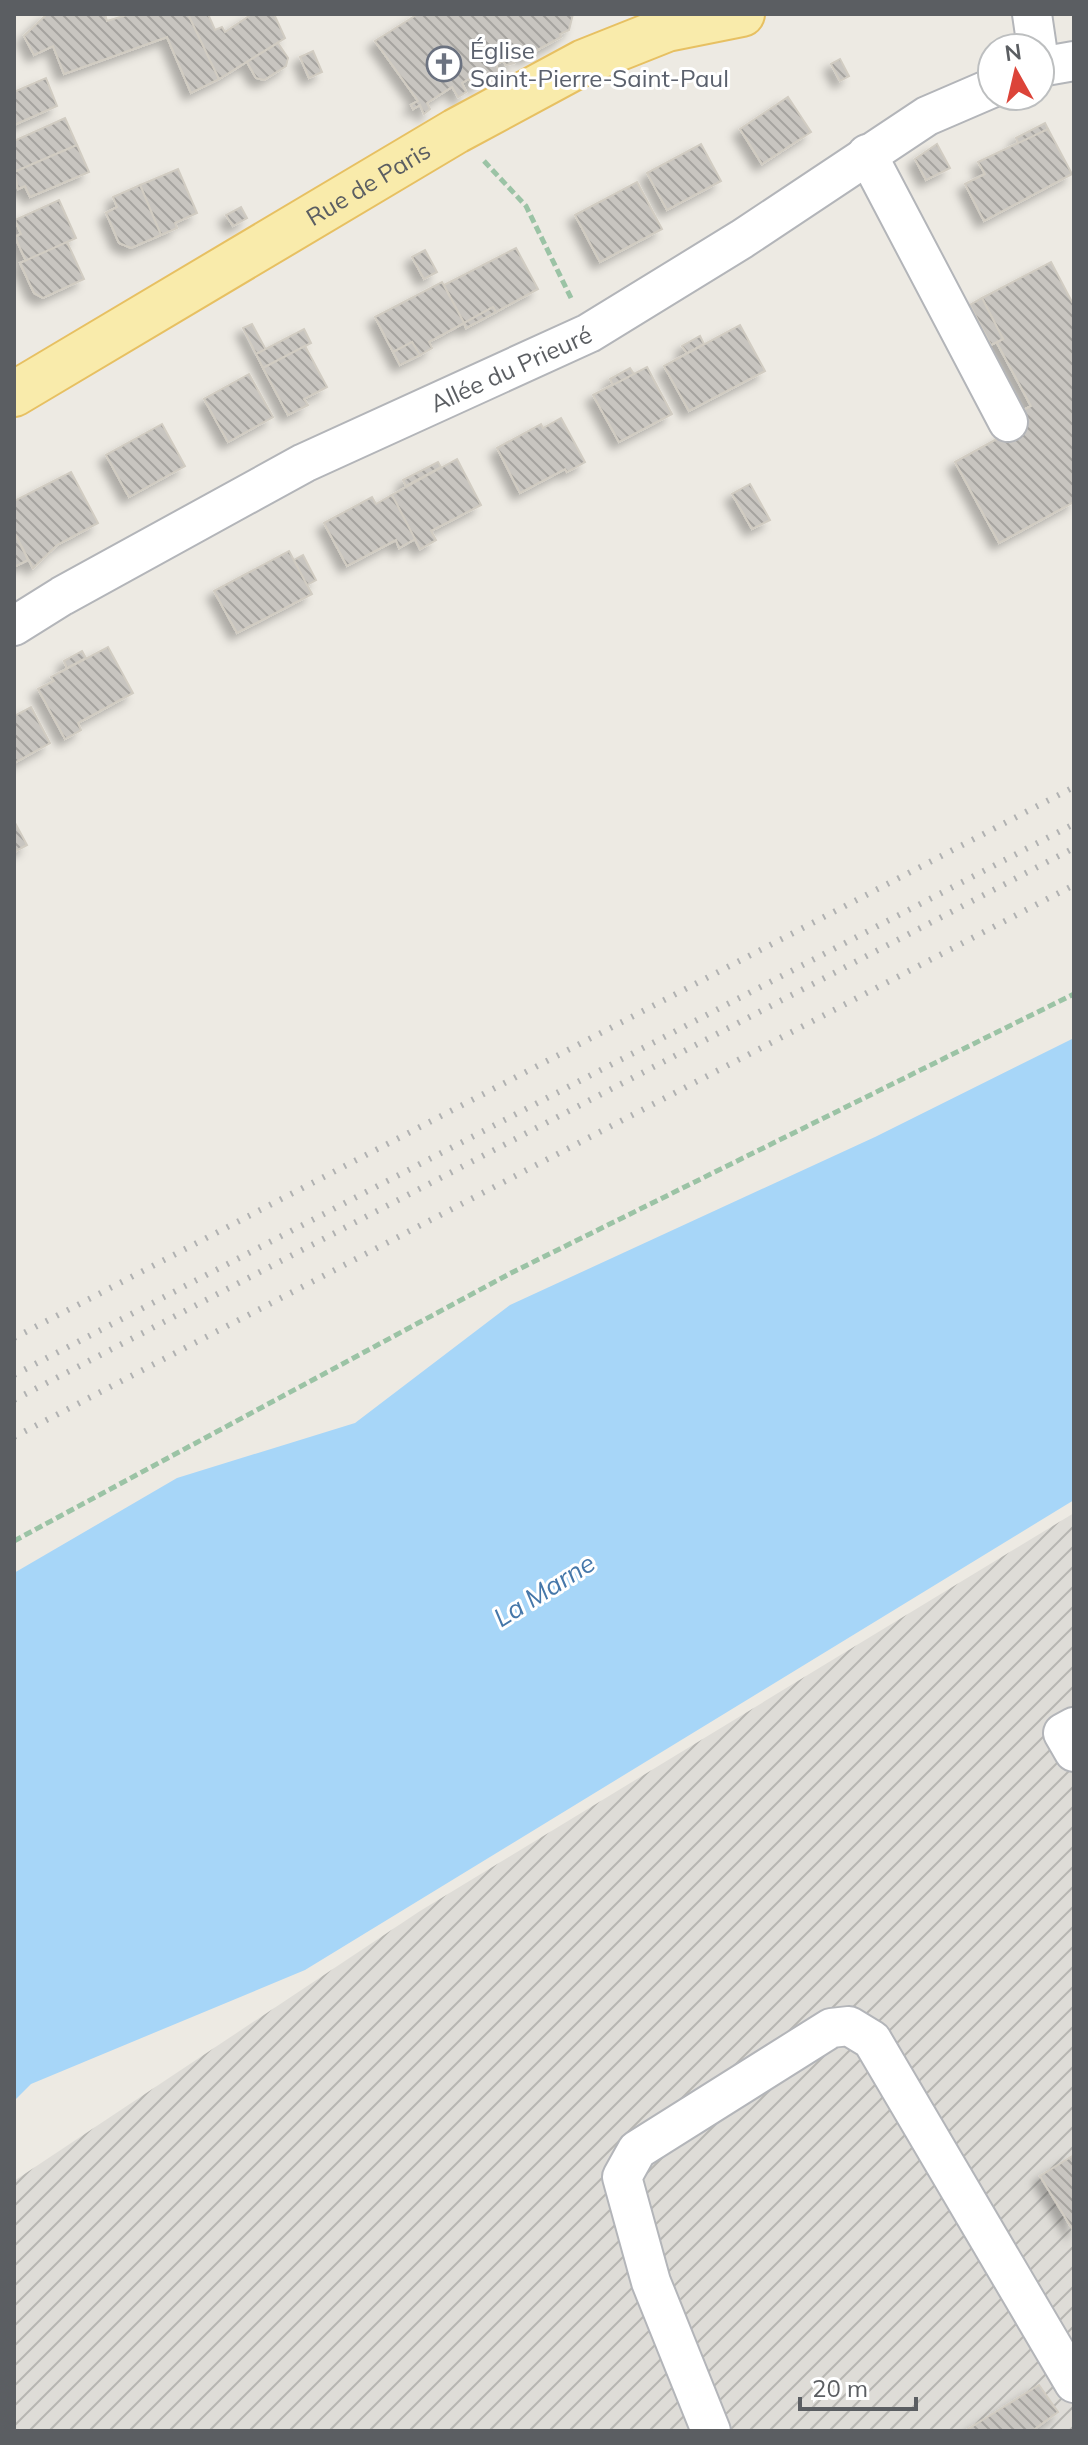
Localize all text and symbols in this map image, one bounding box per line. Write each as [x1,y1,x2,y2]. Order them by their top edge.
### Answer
north arrow [976,32,1056,112]
place label: Église Saint-Pierre-Saint-Paul [470,35,729,93]
text: N [1003,37,1023,67]
church icon: Église Saint-Pierre-Saint-Paul [425,45,463,83]
street label: Rue de Paris [301,135,436,232]
street label: Allée du Prieuré [425,319,596,419]
water label: La Marne [487,1546,601,1634]
scale bar [800,2361,916,2411]
text: 20 m [812,2373,868,2403]

